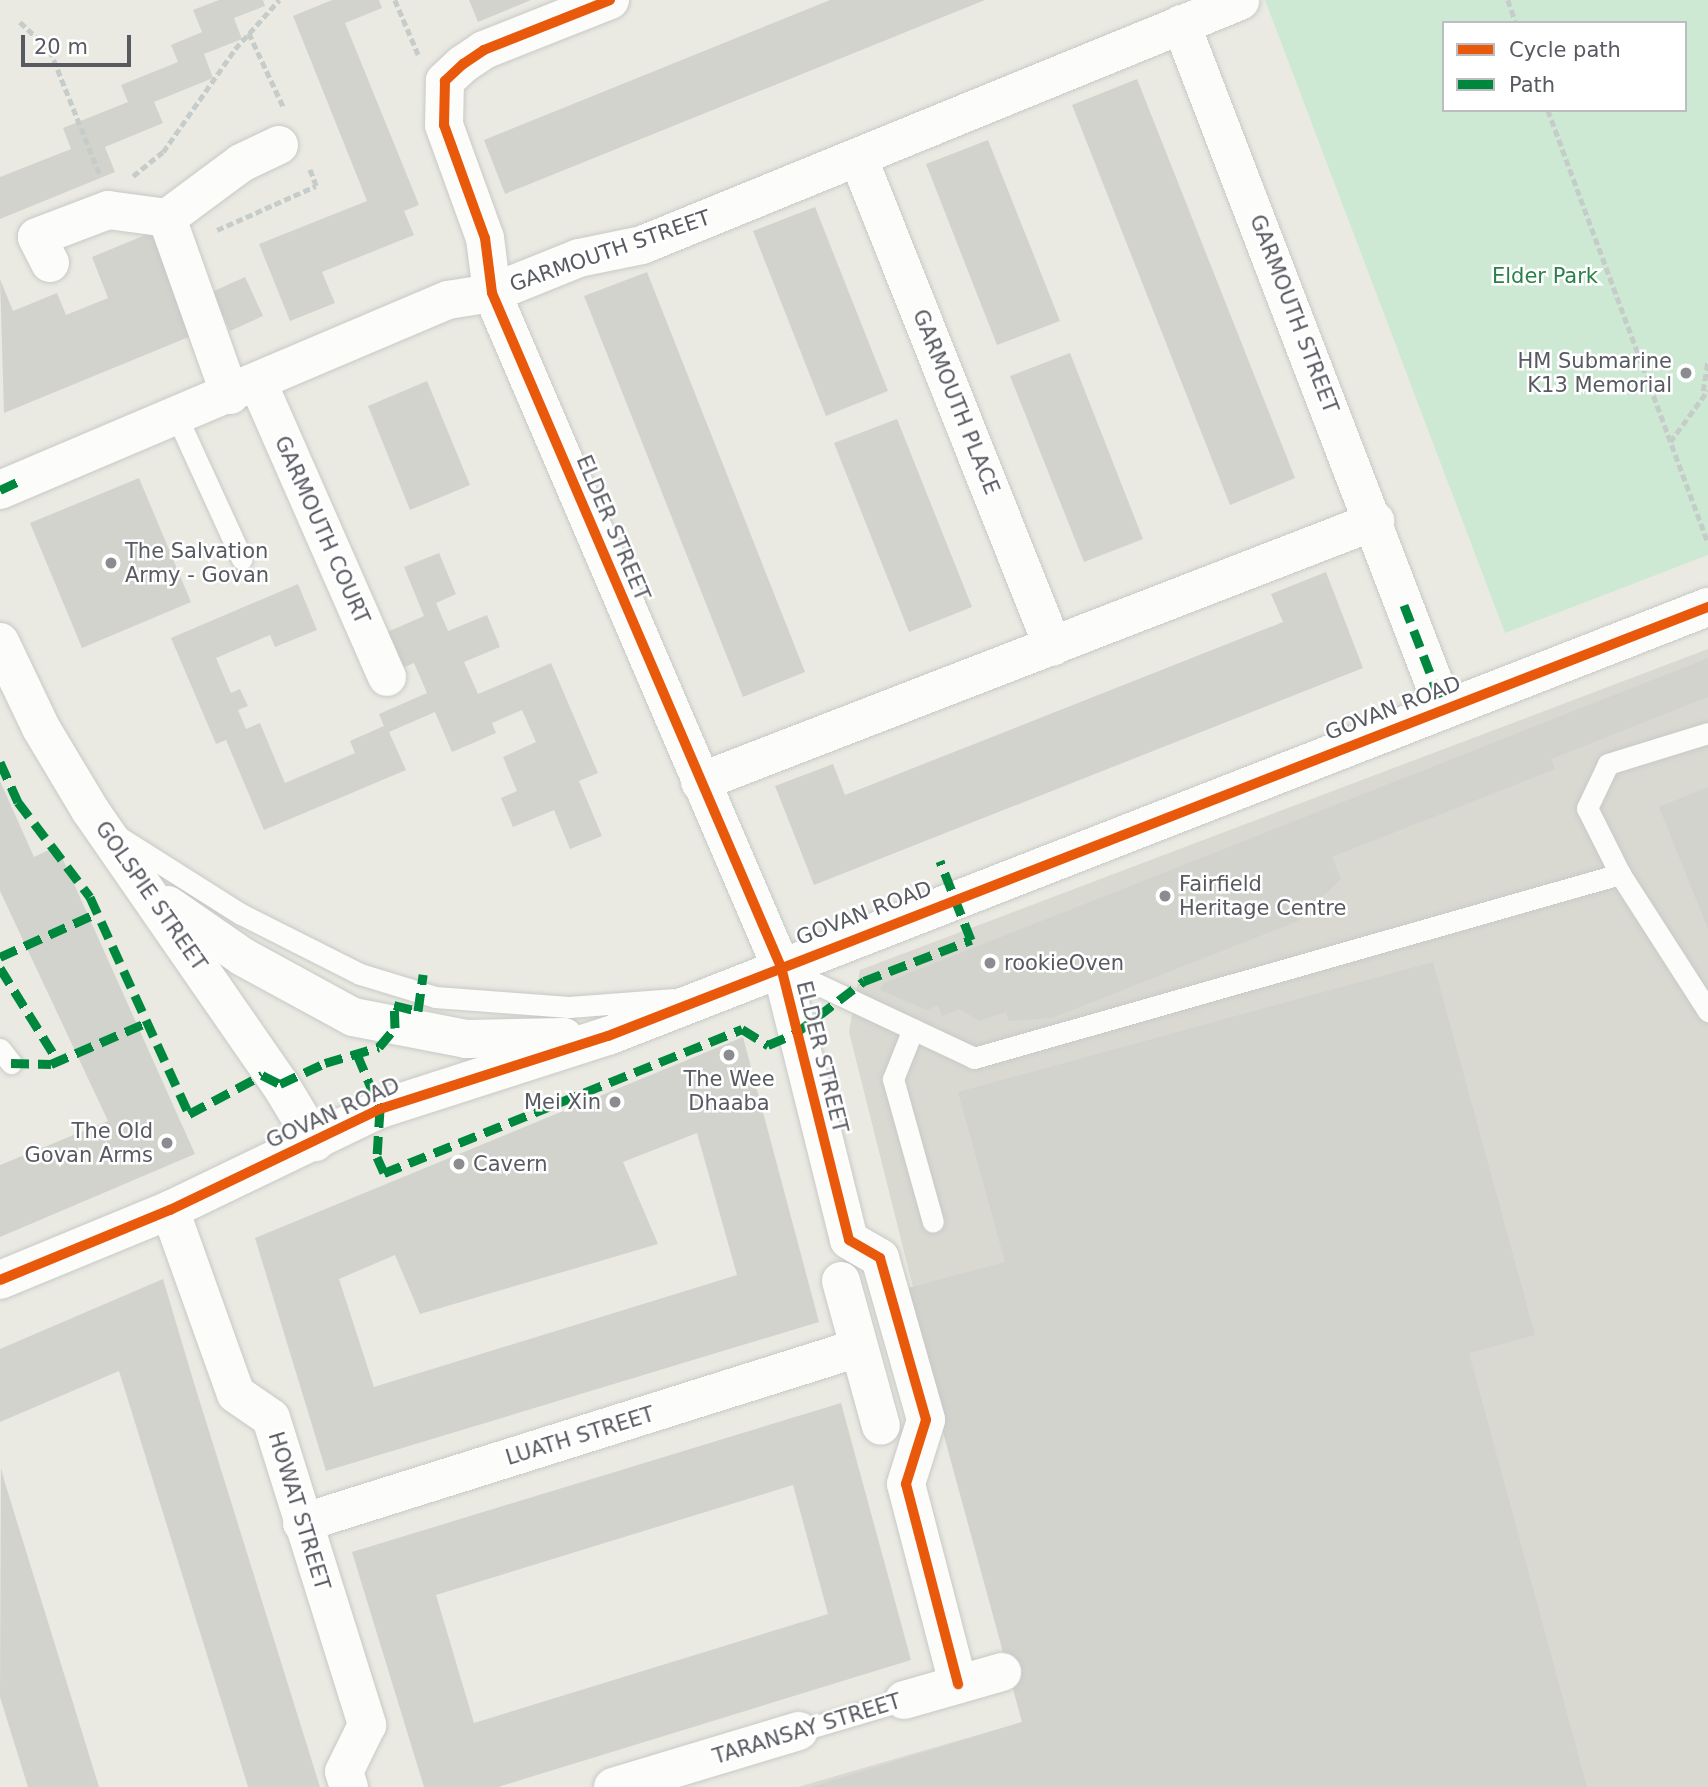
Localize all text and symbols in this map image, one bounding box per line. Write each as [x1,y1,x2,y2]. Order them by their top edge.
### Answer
scale bar [24,21,135,65]
legend [1442,21,1687,112]
text: 20 m [34,35,88,59]
text: Cycle path [1509,38,1621,62]
text: Path [1509,73,1555,97]
street label: GARMOUTH STREET [506,205,714,297]
street label: GARMOUTH STREET [1244,211,1344,417]
park label: Elder Park [1492,263,1598,289]
street label: GARMOUTH PLACE [907,306,1005,498]
place label: HM Submarine K13 Memorial [1517,348,1672,398]
marker: HM Submarine K13 Memorial [1678,365,1694,381]
street label: GARMOUTH COURT [269,432,375,628]
street label: ELDER STREET [571,451,655,605]
place label: The Salvation Army - Govan [125,538,269,588]
marker: The Salvation Army - Govan [103,555,119,571]
street label: GOVAN ROAD [1322,671,1464,745]
street label: GOLSPIE STREET [90,816,212,976]
place label: Fairfield Heritage Centre [1179,871,1346,921]
street label: GOVAN ROAD [793,876,935,950]
marker: Fairfield Heritage Centre [1157,888,1173,904]
place label: rookieOven [1004,950,1124,976]
marker: rookieOven [982,955,998,971]
street label: ELDER STREET [791,978,853,1136]
marker: The Wee Dhaaba [721,1047,737,1063]
place label: The Wee Dhaaba [683,1066,775,1116]
street label: GOVAN ROAD [262,1072,404,1154]
place label: Mei Xin [524,1089,601,1115]
marker: Mei Xin [607,1094,623,1110]
place label: The Old Govan Arms [25,1118,153,1168]
marker: The Old Govan Arms [159,1135,175,1151]
place label: Cavern [473,1151,547,1177]
marker: Cavern [451,1156,467,1172]
street label: LUATH STREET [503,1401,657,1471]
street label: HOWAT STREET [263,1429,335,1593]
street label: TARANSAY STREET [710,1688,904,1770]

